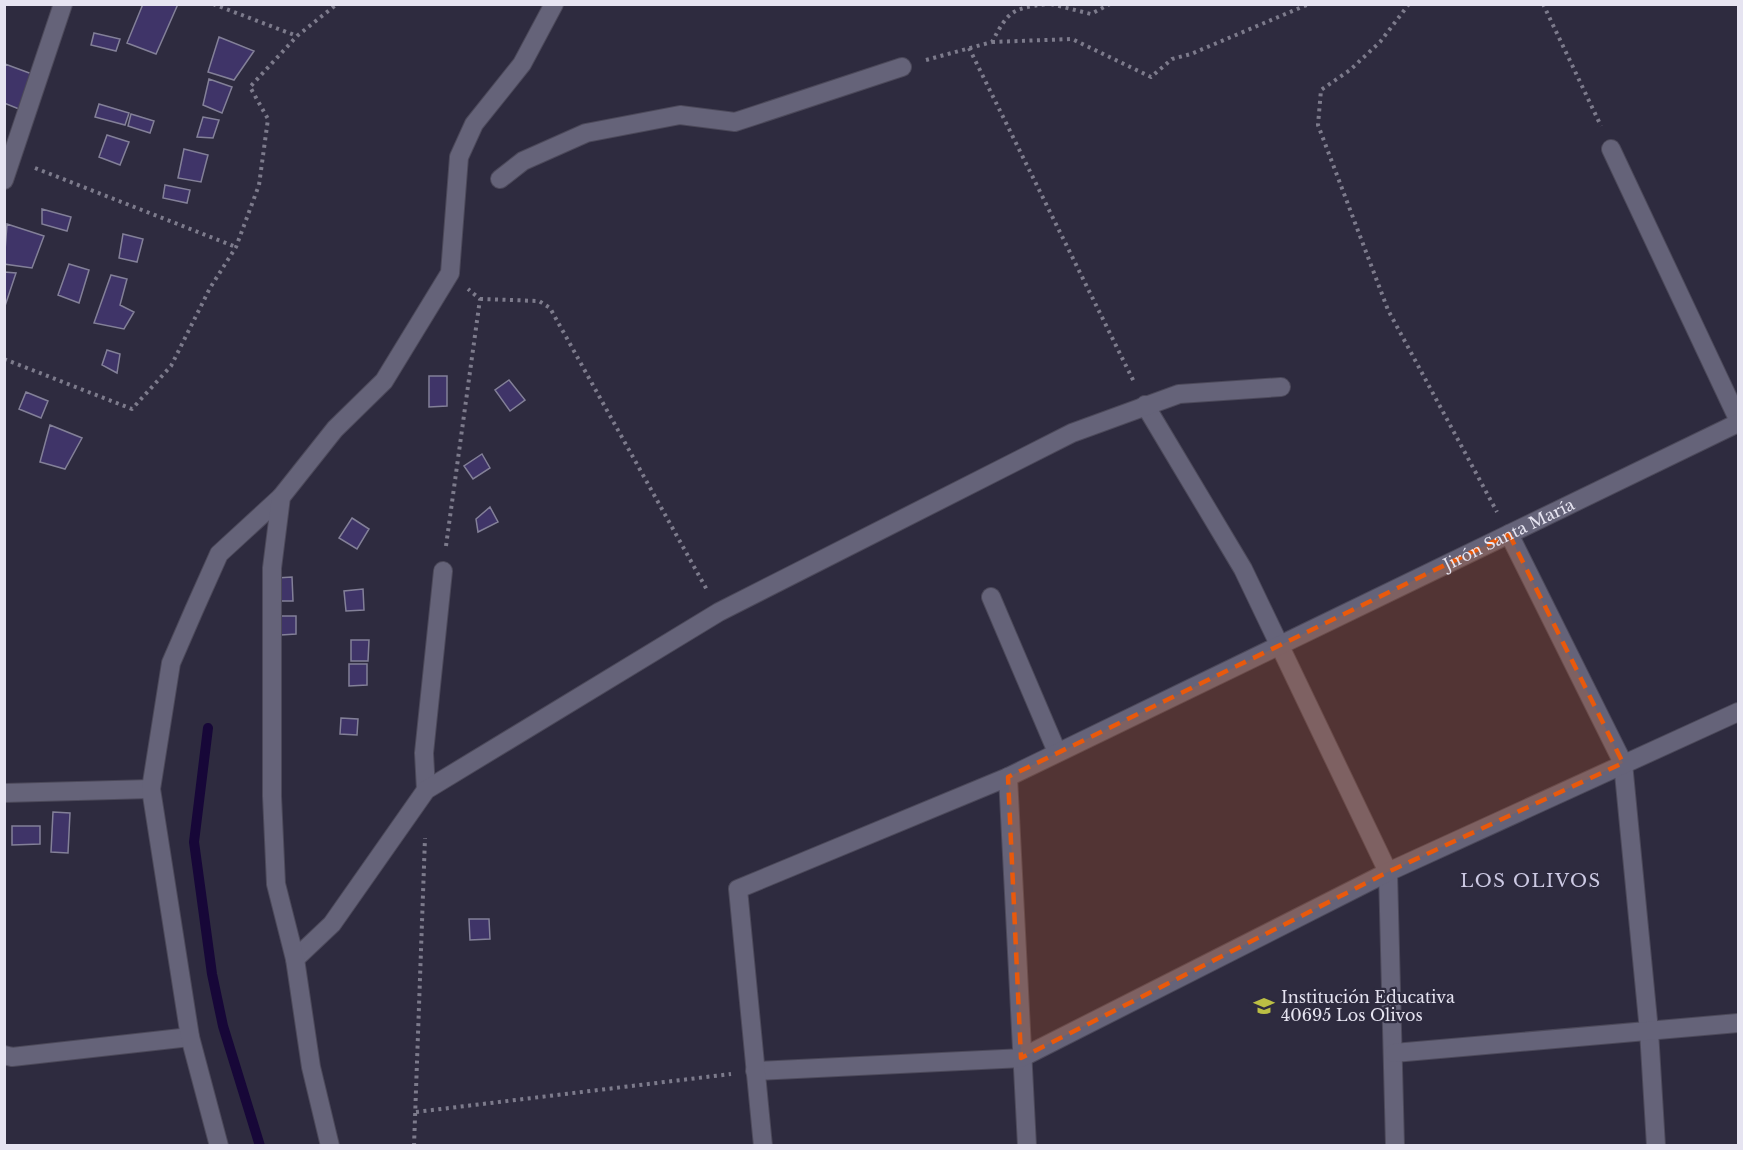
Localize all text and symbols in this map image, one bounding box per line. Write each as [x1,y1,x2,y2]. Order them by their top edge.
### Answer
street label: Jirón Santa María [1438,494,1578,575]
district label: LOS OLIVOS [1460,870,1602,892]
place label: Institución Educativa 40695 Los Olivos [1281,987,1455,1025]
school or university icon: Institución Educativa 40695 Los Olivos [1252,994,1276,1018]

